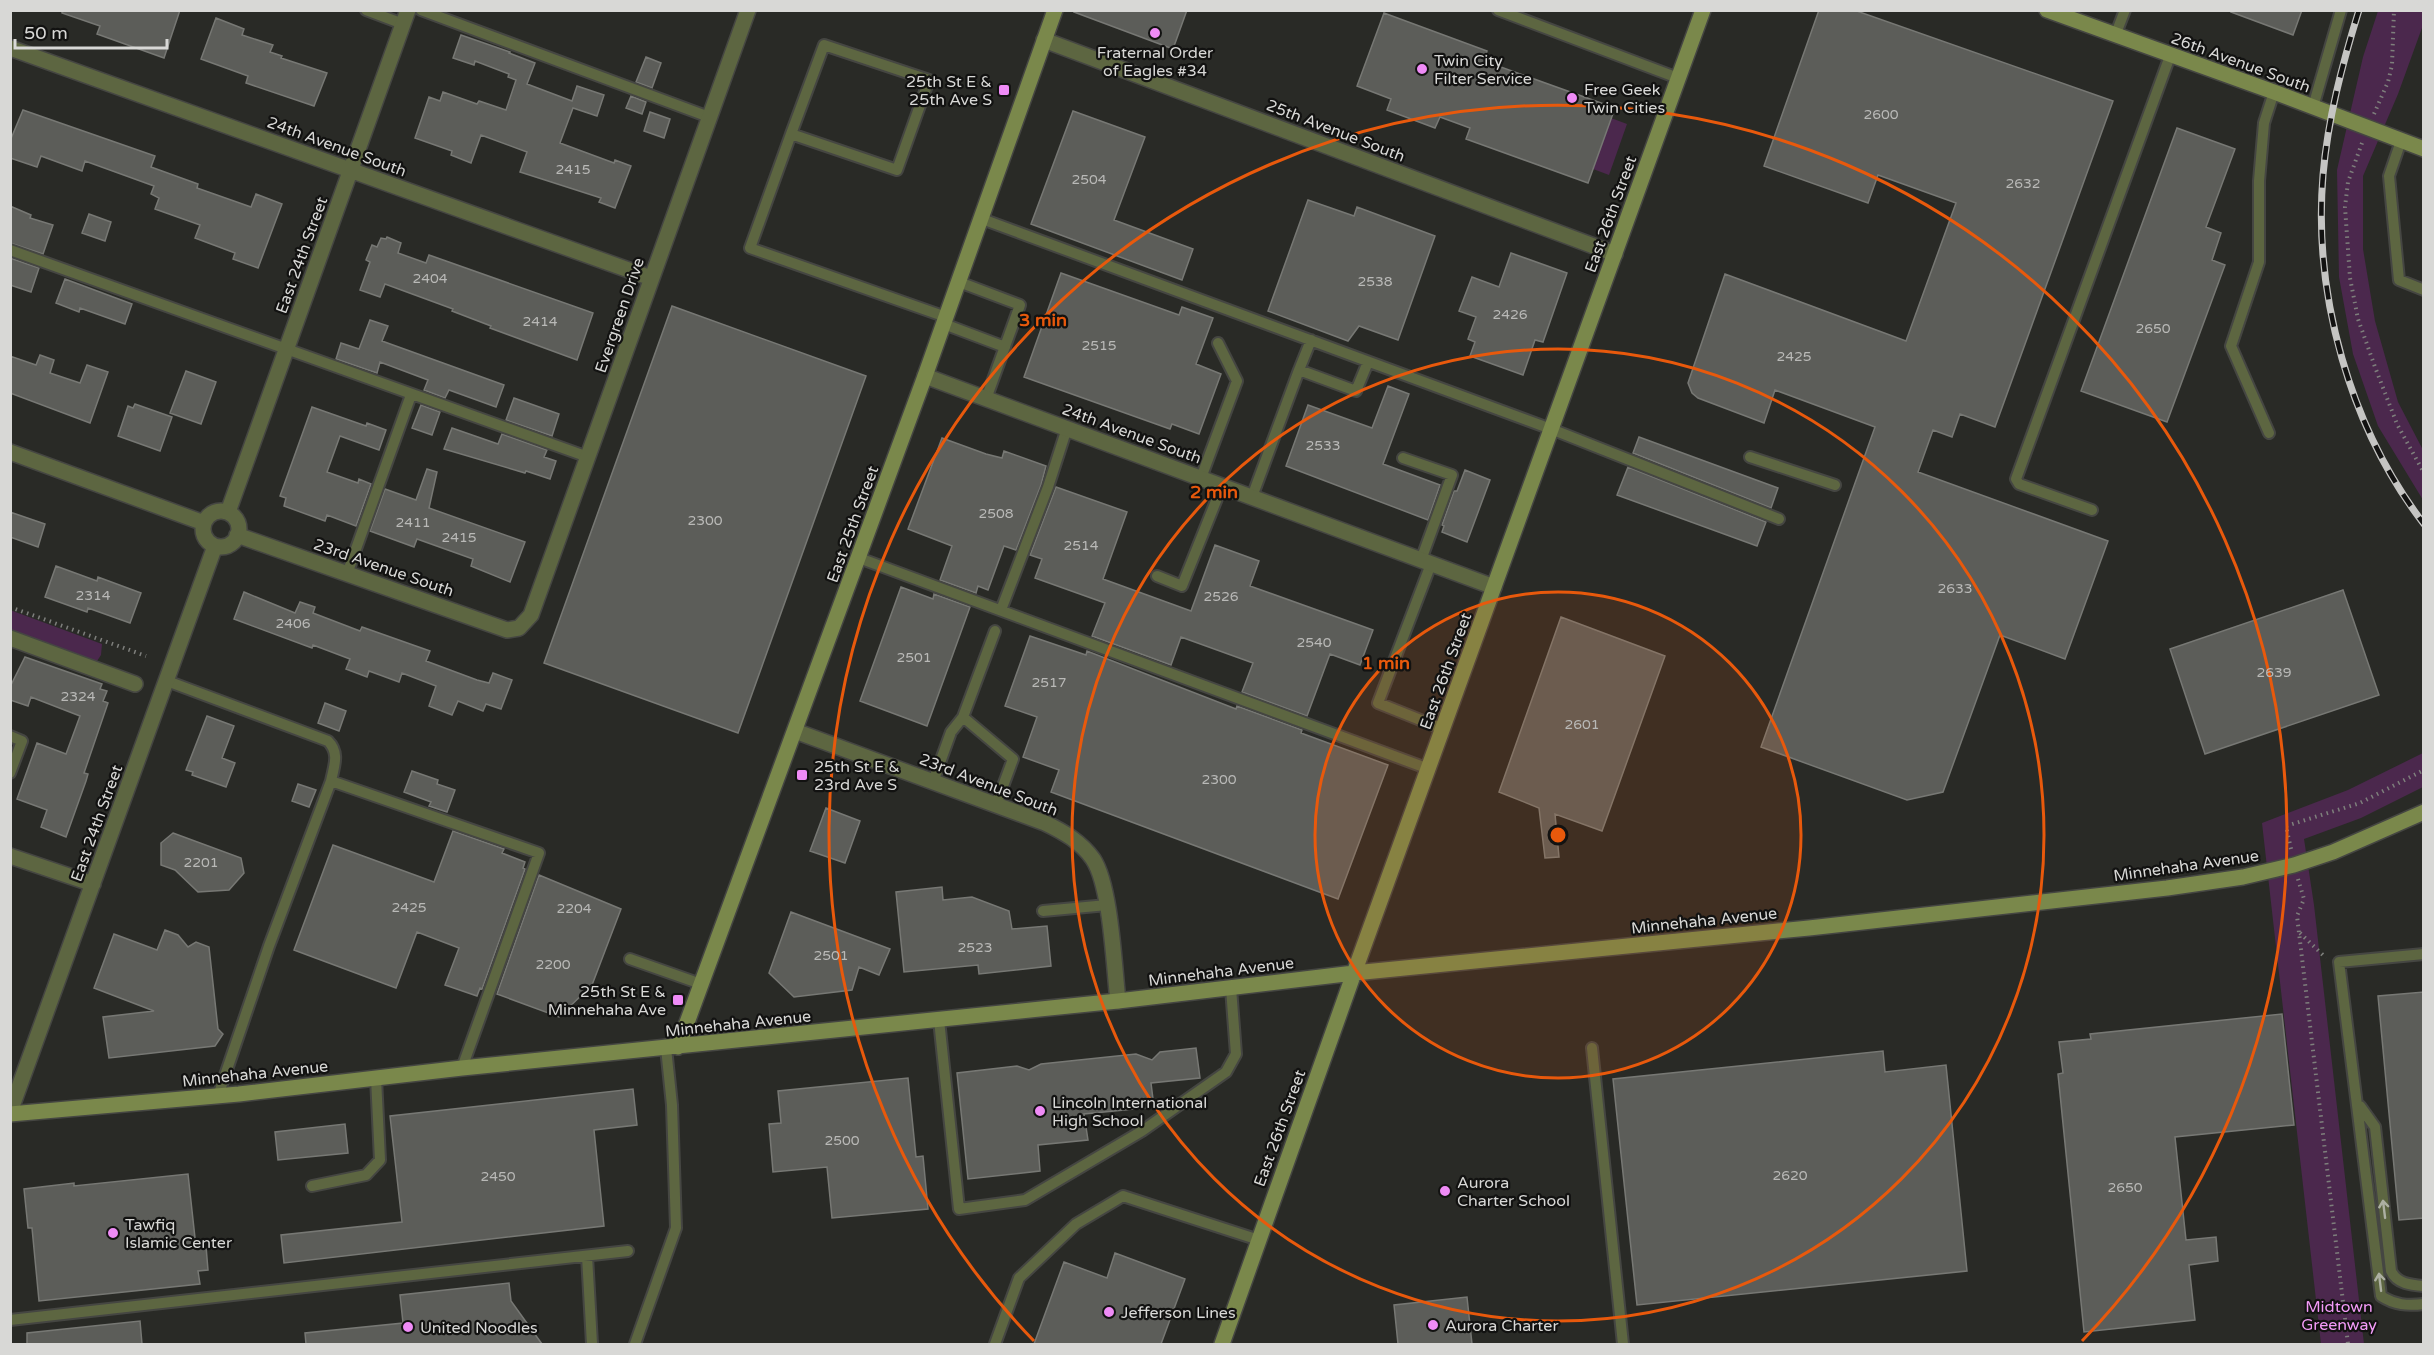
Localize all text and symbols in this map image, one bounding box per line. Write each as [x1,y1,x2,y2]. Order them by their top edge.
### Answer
scale bar [15,12,166,50]
text: 50 m [24,22,68,44]
marker: Fraternal Order of Eagles #34 [1148,26,1162,40]
street label: 26th Avenue South [2168,28,2313,97]
place label: Fraternal Order of Eagles #34 [1097,43,1214,81]
place label: Twin City Filter Service [1434,51,1532,89]
marker: Twin City Filter Service [1415,62,1429,76]
place label: 25th St E & 25th Ave S [906,72,992,110]
place label: Free Geek Twin Cities [1584,80,1665,118]
marker: 25th St E & 25th Ave S [997,83,1011,97]
marker: Free Geek Twin Cities [1565,91,1579,105]
street label: 25th Avenue South [1264,95,1408,167]
house number: 2600 [1863,106,1899,123]
street label: 24th Avenue South [264,112,409,181]
street label: East 26th Street [1581,153,1641,275]
house number: 2415 [555,161,591,178]
house number: 2504 [1071,171,1107,188]
house number: 2632 [2005,175,2041,192]
street label: East 24th Street [272,194,332,316]
street label: Evergreen Drive [591,255,649,376]
house number: 2404 [412,270,448,287]
house number: 2538 [1357,273,1393,290]
house number: 2426 [1492,306,1528,323]
text: 3 min [1019,309,1067,331]
house number: 2414 [522,313,558,330]
house number: 2650 [2135,320,2171,337]
house number: 2515 [1081,337,1117,354]
house number: 2425 [1776,348,1812,365]
street label: 24th Avenue South [1059,399,1204,468]
house number: 2533 [1305,437,1341,454]
street label: East 25th Street [823,463,883,585]
text: 2 min [1190,481,1238,503]
house number: 2508 [978,505,1014,522]
house number: 2300 [687,512,723,529]
house number: 2411 [395,514,431,531]
house number: 2415 [441,529,477,546]
street label: 23rd Avenue South [311,535,456,601]
house number: 2514 [1063,537,1099,554]
house number: 2633 [1937,580,1973,597]
house number: 2314 [75,587,111,604]
house number: 2526 [1203,588,1239,605]
street label: East 26th Street [1416,610,1476,732]
house number: 2406 [275,615,311,632]
house number: 2540 [1296,634,1332,651]
house number: 2501 [896,649,932,666]
text: 1 min [1362,652,1410,674]
house number: 2639 [2256,664,2292,681]
house number: 2517 [1031,674,1067,691]
house number: 2324 [60,688,96,705]
house number: 2601 [1564,716,1600,733]
street label: 23rd Avenue South [917,749,1061,821]
place label: 25th St E & 23rd Ave S [814,757,900,795]
street label: East 24th Street [67,762,127,884]
marker: 25th St E & 23rd Ave S [795,768,809,782]
house number: 2300 [1201,771,1237,788]
centre of rings [1548,825,1568,845]
street label: Minnehaha Avenue [2112,846,2260,886]
house number: 2201 [183,854,219,871]
house number: 2425 [391,899,427,916]
house number: 2204 [556,900,592,917]
street label: Minnehaha Avenue [1630,903,1778,939]
house number: 2523 [957,939,993,956]
house number: 2501 [813,947,849,964]
street label: Minnehaha Avenue [1147,953,1295,991]
house number: 2200 [535,956,571,973]
place label: 25th St E & Minnehaha Ave [548,982,666,1020]
marker: 25th St E & Minnehaha Ave [671,993,685,1007]
street label: Minnehaha Avenue [664,1006,812,1042]
street label: Minnehaha Avenue [181,1056,329,1092]
street label: East 26th Street [1250,1067,1310,1189]
place label: Lincoln International High School [1052,1093,1207,1131]
marker: Lincoln International High School [1033,1104,1047,1118]
house number: 2500 [824,1132,860,1149]
house number: 2620 [1772,1167,1808,1184]
house number: 2450 [480,1168,516,1185]
place label: Aurora Charter School [1457,1173,1570,1211]
house number: 2650 [2107,1179,2143,1196]
marker: Aurora Charter School [1438,1184,1452,1198]
one-way arrow [2378,1200,2389,1220]
place label: Tawfiq Islamic Center [125,1215,233,1253]
marker: Tawfiq Islamic Center [106,1226,120,1240]
one-way arrow [2374,1272,2385,1292]
park label: Midtown Greenway [2301,1297,2377,1335]
place label: Jefferson Lines [1121,1303,1236,1323]
marker: Jefferson Lines [1102,1305,1116,1319]
place label: Aurora Charter [1445,1316,1559,1336]
place label: United Noodles [420,1318,538,1338]
marker: Aurora Charter [1426,1318,1440,1332]
marker: United Noodles [401,1320,415,1334]

